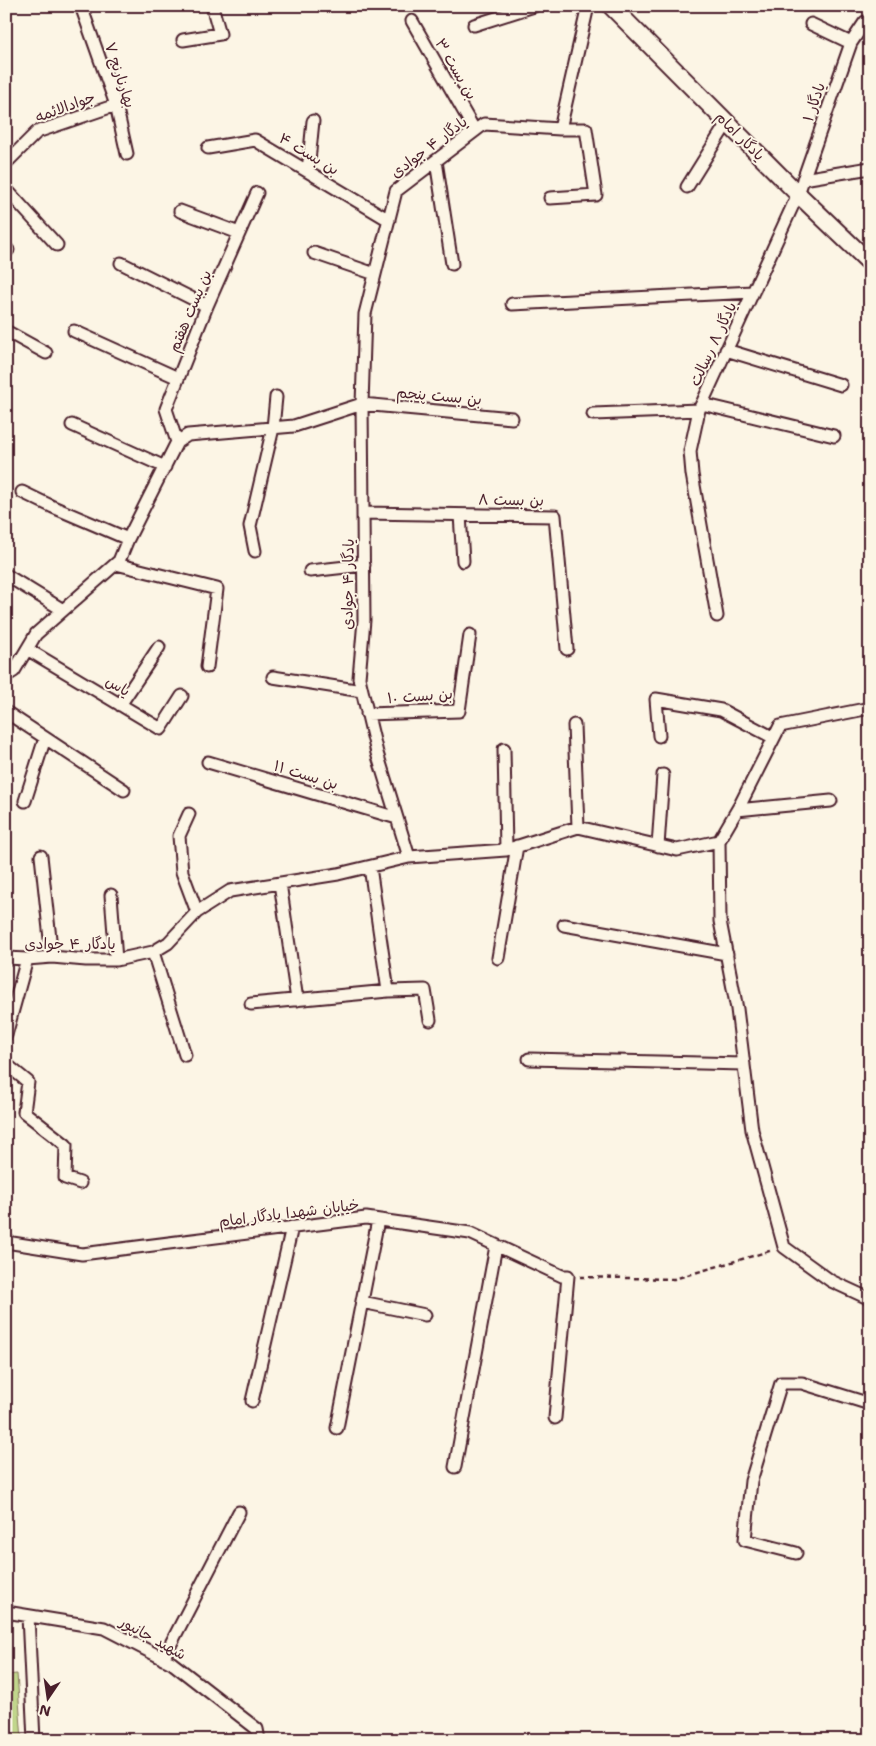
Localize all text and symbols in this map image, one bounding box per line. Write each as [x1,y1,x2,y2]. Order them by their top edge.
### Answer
street label: بن بست ۳ [430,35,482,103]
street label: بهارنارنج ۷ [100,40,140,110]
street label: یادگار ۱ [798,80,830,124]
street label: جوادالائمه [32,87,98,127]
street label: یادگار امام [710,107,769,166]
street label: یادگار ۴ جوادی [387,112,471,182]
street label: بن بست ۴ [275,128,343,180]
street label: بن بست هفتم [164,267,218,356]
street label: یادگار ۸ رسالت [685,299,741,389]
street label: بن بست پنجم [395,382,483,412]
street label: بن بست ۸ [478,489,544,511]
street label: یادگار ۴ جوادی [337,538,359,630]
street label: یاس [102,671,134,701]
street label: بن بست ۱۰ [386,684,454,708]
street label: بن بست ۱۱ [271,756,341,794]
street label: یادگار ۴ جوادی [24,934,116,954]
street label: خیابان شهدا یادگار امام [218,1194,361,1233]
street label: شهید جانپور [115,1611,190,1664]
north arrow [22,1674,72,1724]
text: N [38,1701,53,1721]

